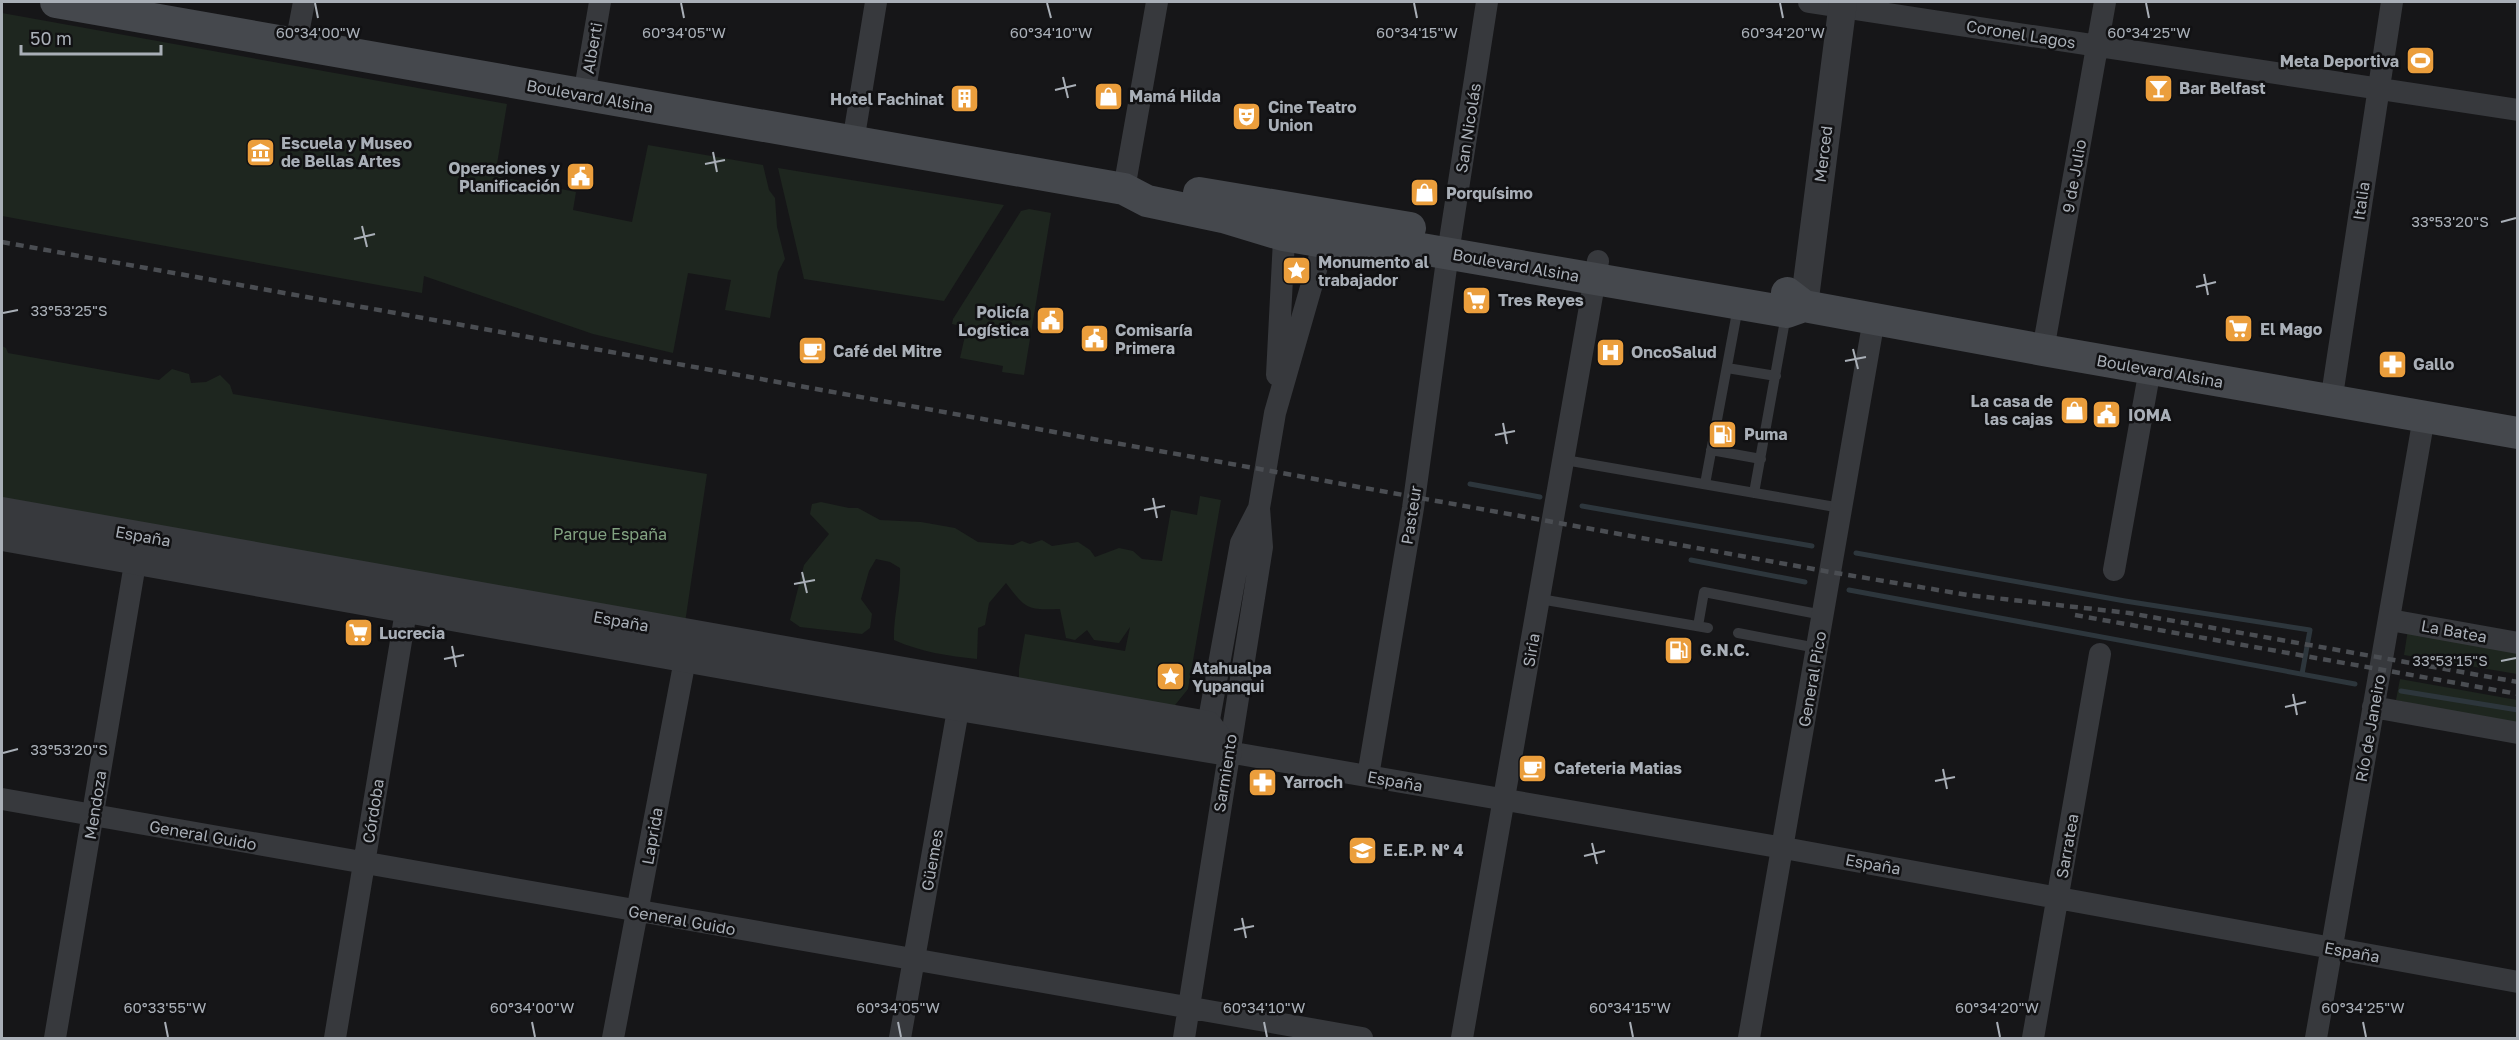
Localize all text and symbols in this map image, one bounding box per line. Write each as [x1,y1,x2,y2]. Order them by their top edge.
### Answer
street label: Coronel Lagos [1965,15,2077,53]
scale bar [21,18,160,56]
street label: Alberti [578,21,606,75]
text: 60°34'00"W [276,23,360,41]
text: 60°34'05"W [642,23,726,41]
text: 60°34'10"W [1010,23,1092,41]
text: 60°34'15"W [1376,23,1458,41]
text: 60°34'20"W [1741,23,1825,41]
text: 60°34'25"W [2107,23,2191,41]
text: 50 m [30,27,72,49]
sports icon: Meta Deportiva [2404,45,2436,77]
place label: Meta Deportiva [2280,51,2399,71]
bar icon: Bar Belfast [2142,72,2174,104]
street label: Boulevard Alsina [525,75,655,117]
place label: Bar Belfast [2179,78,2266,98]
shop icon: Mamá Hilda [1092,80,1124,112]
street label: San Nicolás [1451,82,1485,174]
building icon: Hotel Fachinat [949,83,981,115]
place label: Mamá Hilda [1129,86,1221,106]
place label: Hotel Fachinat [830,89,944,109]
place label: Cine Teatro Union [1268,97,1357,135]
theatre icon: Cine Teatro Union [1231,100,1263,132]
street label: Merced [1810,125,1836,183]
place label: Escuela y Museo de Bellas Artes [281,133,413,171]
museum icon: Escuela y Museo de Bellas Artes [244,136,276,168]
street label: 9 de Julio [2058,138,2090,214]
place label: Operaciones y Planificación [448,158,560,196]
public building icon: Operaciones y Planificación [565,161,597,193]
shop icon: Porquísimo [1409,177,1441,209]
street label: Italia [2348,180,2374,222]
place label: Porquísimo [1446,183,1533,203]
text: 33°53'20"S [2411,212,2489,230]
street label: Boulevard Alsina [1451,244,1581,286]
place label: Monumento al trabajador [1318,252,1429,290]
place icon: Monumento al trabajador [1281,255,1313,287]
supermarket icon: Tres Reyes [1461,284,1493,316]
place label: Tres Reyes [1498,290,1584,310]
text: 33°53'25"S [30,301,108,319]
place label: Policía Logística [958,302,1029,340]
public building icon: Policía Logística [1034,305,1066,337]
supermarket icon: El Mago [2223,313,2255,345]
place label: El Mago [2260,319,2323,339]
place label: Comisaría Primera [1115,320,1193,358]
public building icon: Comisaría Primera [1078,323,1110,355]
cafe icon: Café del Mitre [796,335,828,367]
hospital icon: OncoSalud [1594,336,1626,368]
place label: Café del Mitre [833,341,942,361]
place label: OncoSalud [1631,342,1717,362]
pharmacy icon: Gallo [2376,348,2408,380]
street label: Boulevard Alsina [2095,350,2225,392]
place label: Gallo [2413,354,2455,374]
place label: La casa de las cajas [1970,391,2053,429]
shop icon: La casa de las cajas [2058,394,2090,426]
public building icon: IOMA [2091,399,2123,431]
place label: IOMA [2128,405,2172,425]
fuel station icon: Puma [1707,418,1739,450]
place label: Puma [1744,424,1788,444]
street label: Pasteur [1396,484,1426,546]
street label: España [114,521,172,551]
park label: Parque España [553,524,667,544]
street label: España [592,606,650,636]
street label: La Batea [2419,615,2489,647]
supermarket icon: Lucrecia [342,617,374,649]
place label: Lucrecia [379,623,445,643]
street label: General Pico [1794,629,1830,729]
street label: Siria [1518,631,1544,669]
fuel station icon: G.N.C. [1663,634,1695,666]
place label: G.N.C. [1700,640,1750,660]
text: 33°53'15"S [2412,651,2488,669]
place label: Atahualpa Yupanqui [1192,658,1272,696]
place icon: Atahualpa Yupanqui [1155,661,1187,693]
street label: Río de Janeiro [2351,673,2389,783]
street label: Sarmiento [1209,732,1241,814]
text: 33°53'20"S [30,740,108,758]
cafe icon: Cafeteria Matias [1517,752,1549,784]
place label: Cafeteria Matias [1554,758,1682,778]
pharmacy icon: Yarroch [1246,766,1278,798]
street label: España [1366,766,1424,796]
street label: Mendoza [80,769,110,841]
place label: Yarroch [1283,772,1343,792]
street label: Córdoba [358,777,388,845]
street label: Laprida [637,806,667,866]
street label: Sarratea [2051,812,2083,880]
street label: General Guido [148,816,258,854]
street label: Güemes [917,828,947,892]
school or university icon: E.E.P. N° 4 [1346,834,1378,866]
place label: E.E.P. N° 4 [1383,840,1464,860]
street label: España [1844,849,1902,879]
street label: General Guido [627,901,737,939]
street label: España [2323,937,2381,967]
text: 60°33'55"W [123,998,207,1016]
text: 60°34'00"W [490,998,574,1016]
text: 60°34'05"W [856,998,940,1016]
text: 60°34'10"W [1223,998,1305,1016]
text: 60°34'15"W [1589,998,1671,1016]
text: 60°34'20"W [1955,998,2039,1016]
text: 60°34'25"W [2321,998,2405,1016]

